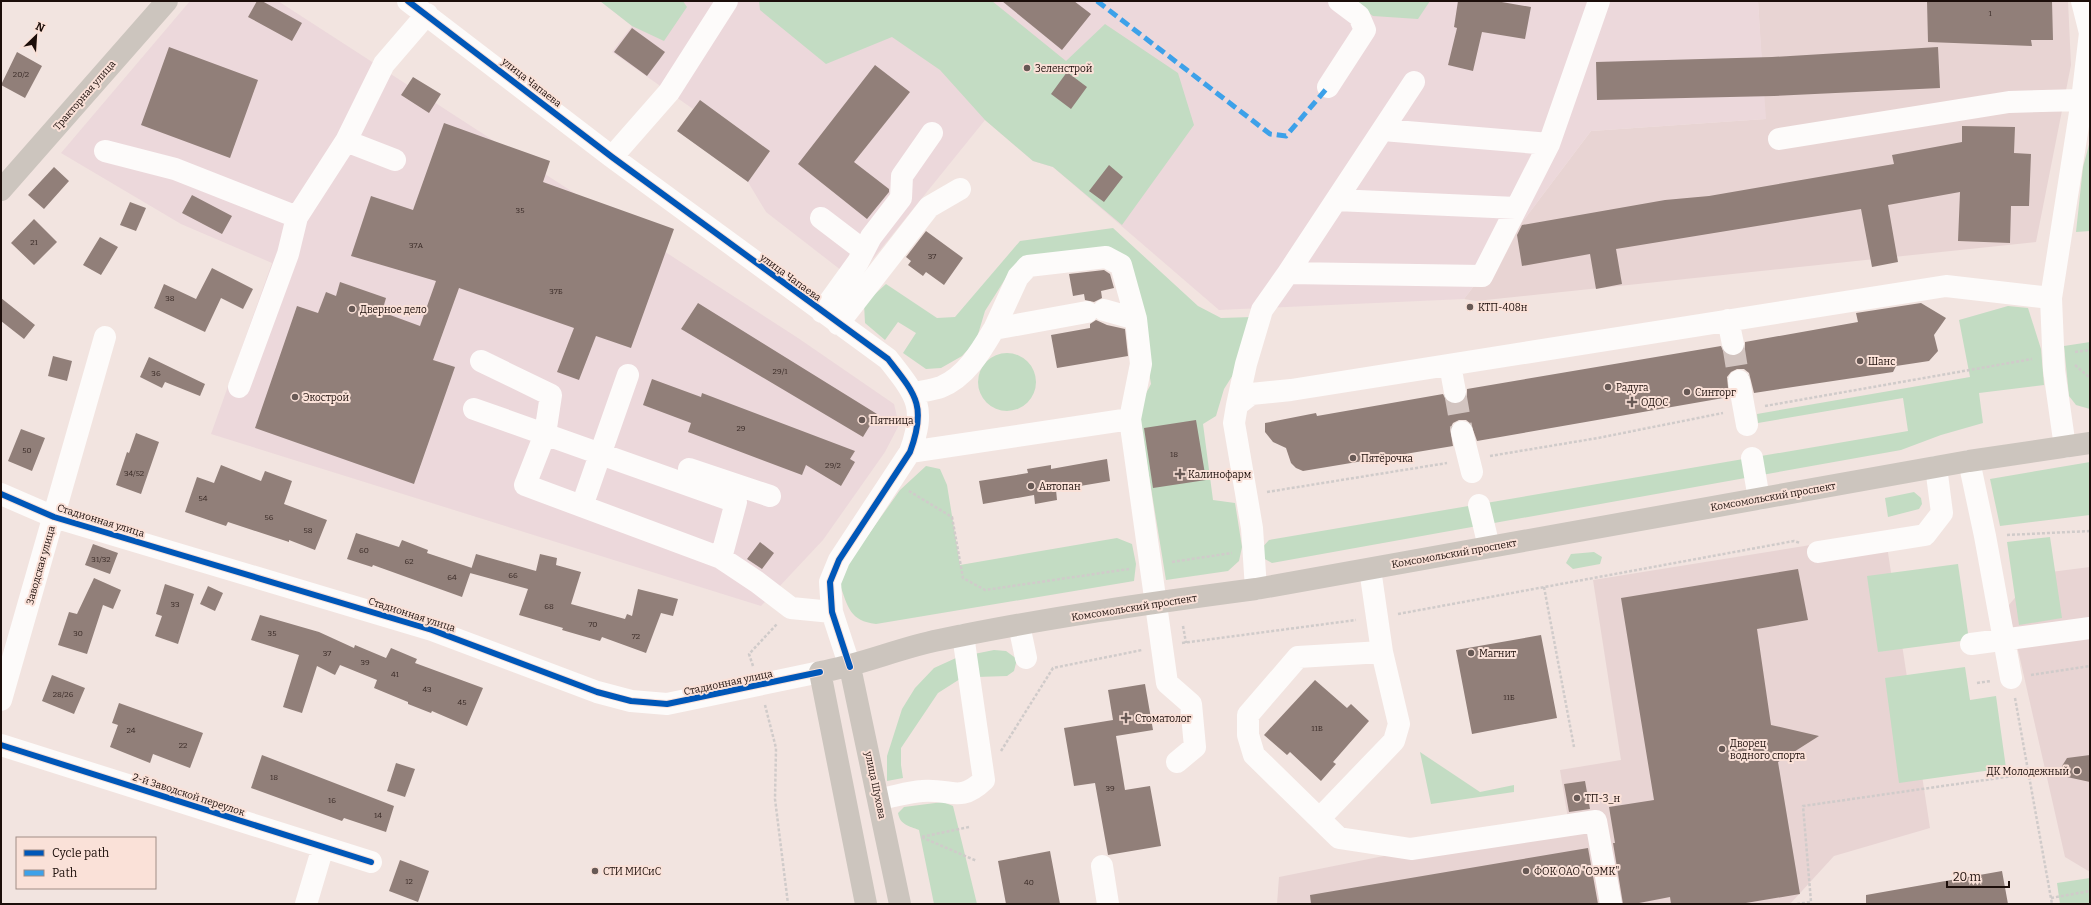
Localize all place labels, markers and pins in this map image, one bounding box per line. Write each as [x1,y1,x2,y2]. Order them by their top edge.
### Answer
marker: Зеленстрой [1022,63,1032,73]
place label: Зеленстрой [1035,63,1093,75]
marker: КТП-408н [1465,302,1475,312]
place label: КТП-408н [1478,302,1528,314]
marker: Дверное дело [347,304,357,314]
place label: Дверное дело [360,304,427,316]
marker: Шанс [1855,356,1865,366]
place label: Шанс [1868,356,1895,368]
marker: Радуга [1603,382,1613,392]
place label: Радуга [1616,382,1649,394]
marker: Синторг [1682,387,1692,397]
place label: Синторг [1695,387,1736,399]
marker: Экострой [290,392,300,402]
place label: Экострой [303,392,349,404]
marker: ОДОС [1626,396,1638,408]
place label: ОДОС [1641,397,1669,409]
marker: Пятница [857,415,867,425]
place label: Пятница [870,415,914,427]
marker: Пятёрочка [1348,453,1358,463]
place label: Пятёрочка [1361,453,1413,465]
marker: Калинофарм [1175,469,1185,479]
place label: Калинофарм [1188,469,1252,481]
marker: Автопан [1026,481,1036,491]
place label: Автопан [1039,481,1081,493]
marker: Магнит [1466,648,1476,658]
place label: Магнит [1479,648,1516,660]
marker: Стоматолог [1120,712,1132,724]
place label: Стоматолог [1135,713,1192,725]
place label: Дворец водного спорта [1730,738,1806,762]
marker: Дворец водного спорта [1717,744,1727,754]
place label: ДК Молодежный [1987,766,2069,778]
marker: ДК Молодежный [2072,766,2082,776]
marker: ТП-3_н [1572,793,1582,803]
place label: ТП-3_н [1585,793,1621,805]
marker: СТИ МИСиС [590,866,600,876]
place label: СТИ МИСиС [603,866,661,878]
marker: ФОК ОАО "ОЭМК" [1521,866,1531,876]
place label: ФОК ОАО "ОЭМК" [1534,866,1619,878]

